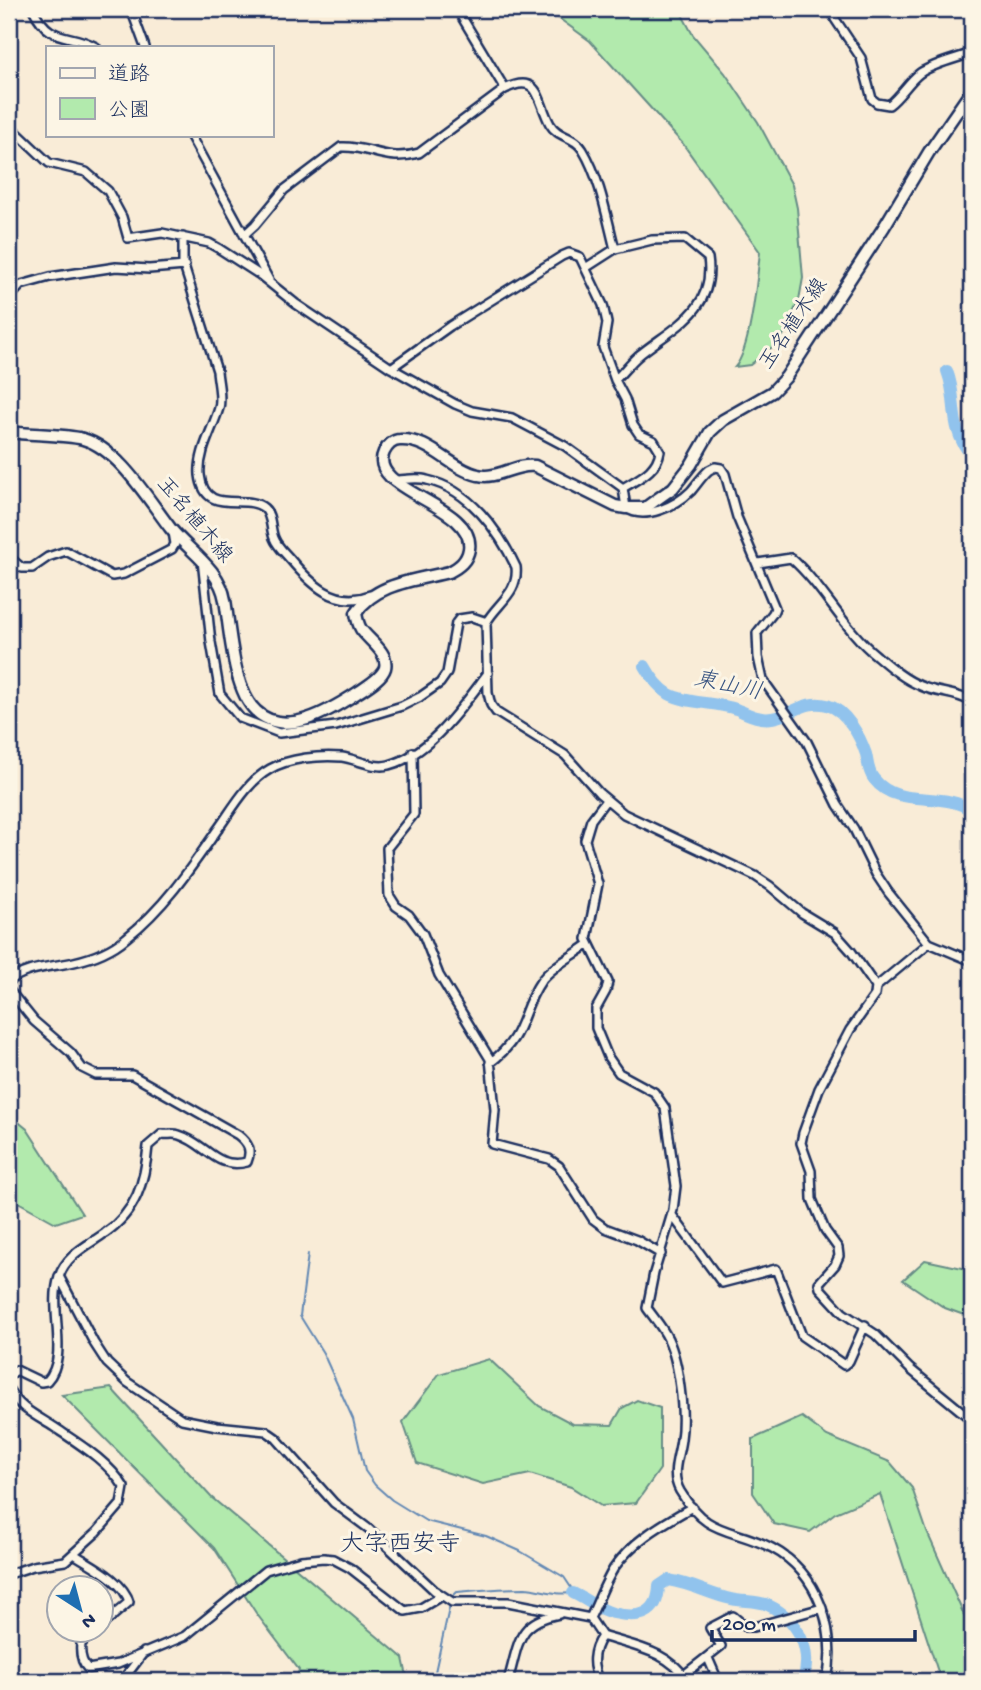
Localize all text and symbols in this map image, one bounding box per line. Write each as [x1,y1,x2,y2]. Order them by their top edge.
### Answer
legend [46,46,273,136]
text: 道路 [108,63,150,89]
text: 公園 [108,100,150,125]
street label: 玉名植木線 [754,274,835,376]
street label: 玉名植木線 [150,472,237,569]
water label: 東山川 [691,666,765,707]
district label: 大字西安寺 [340,1530,460,1560]
north arrow [46,1574,116,1644]
scale bar [712,1599,914,1643]
text: N [76,1607,100,1633]
text: 200 m [722,1614,776,1639]

